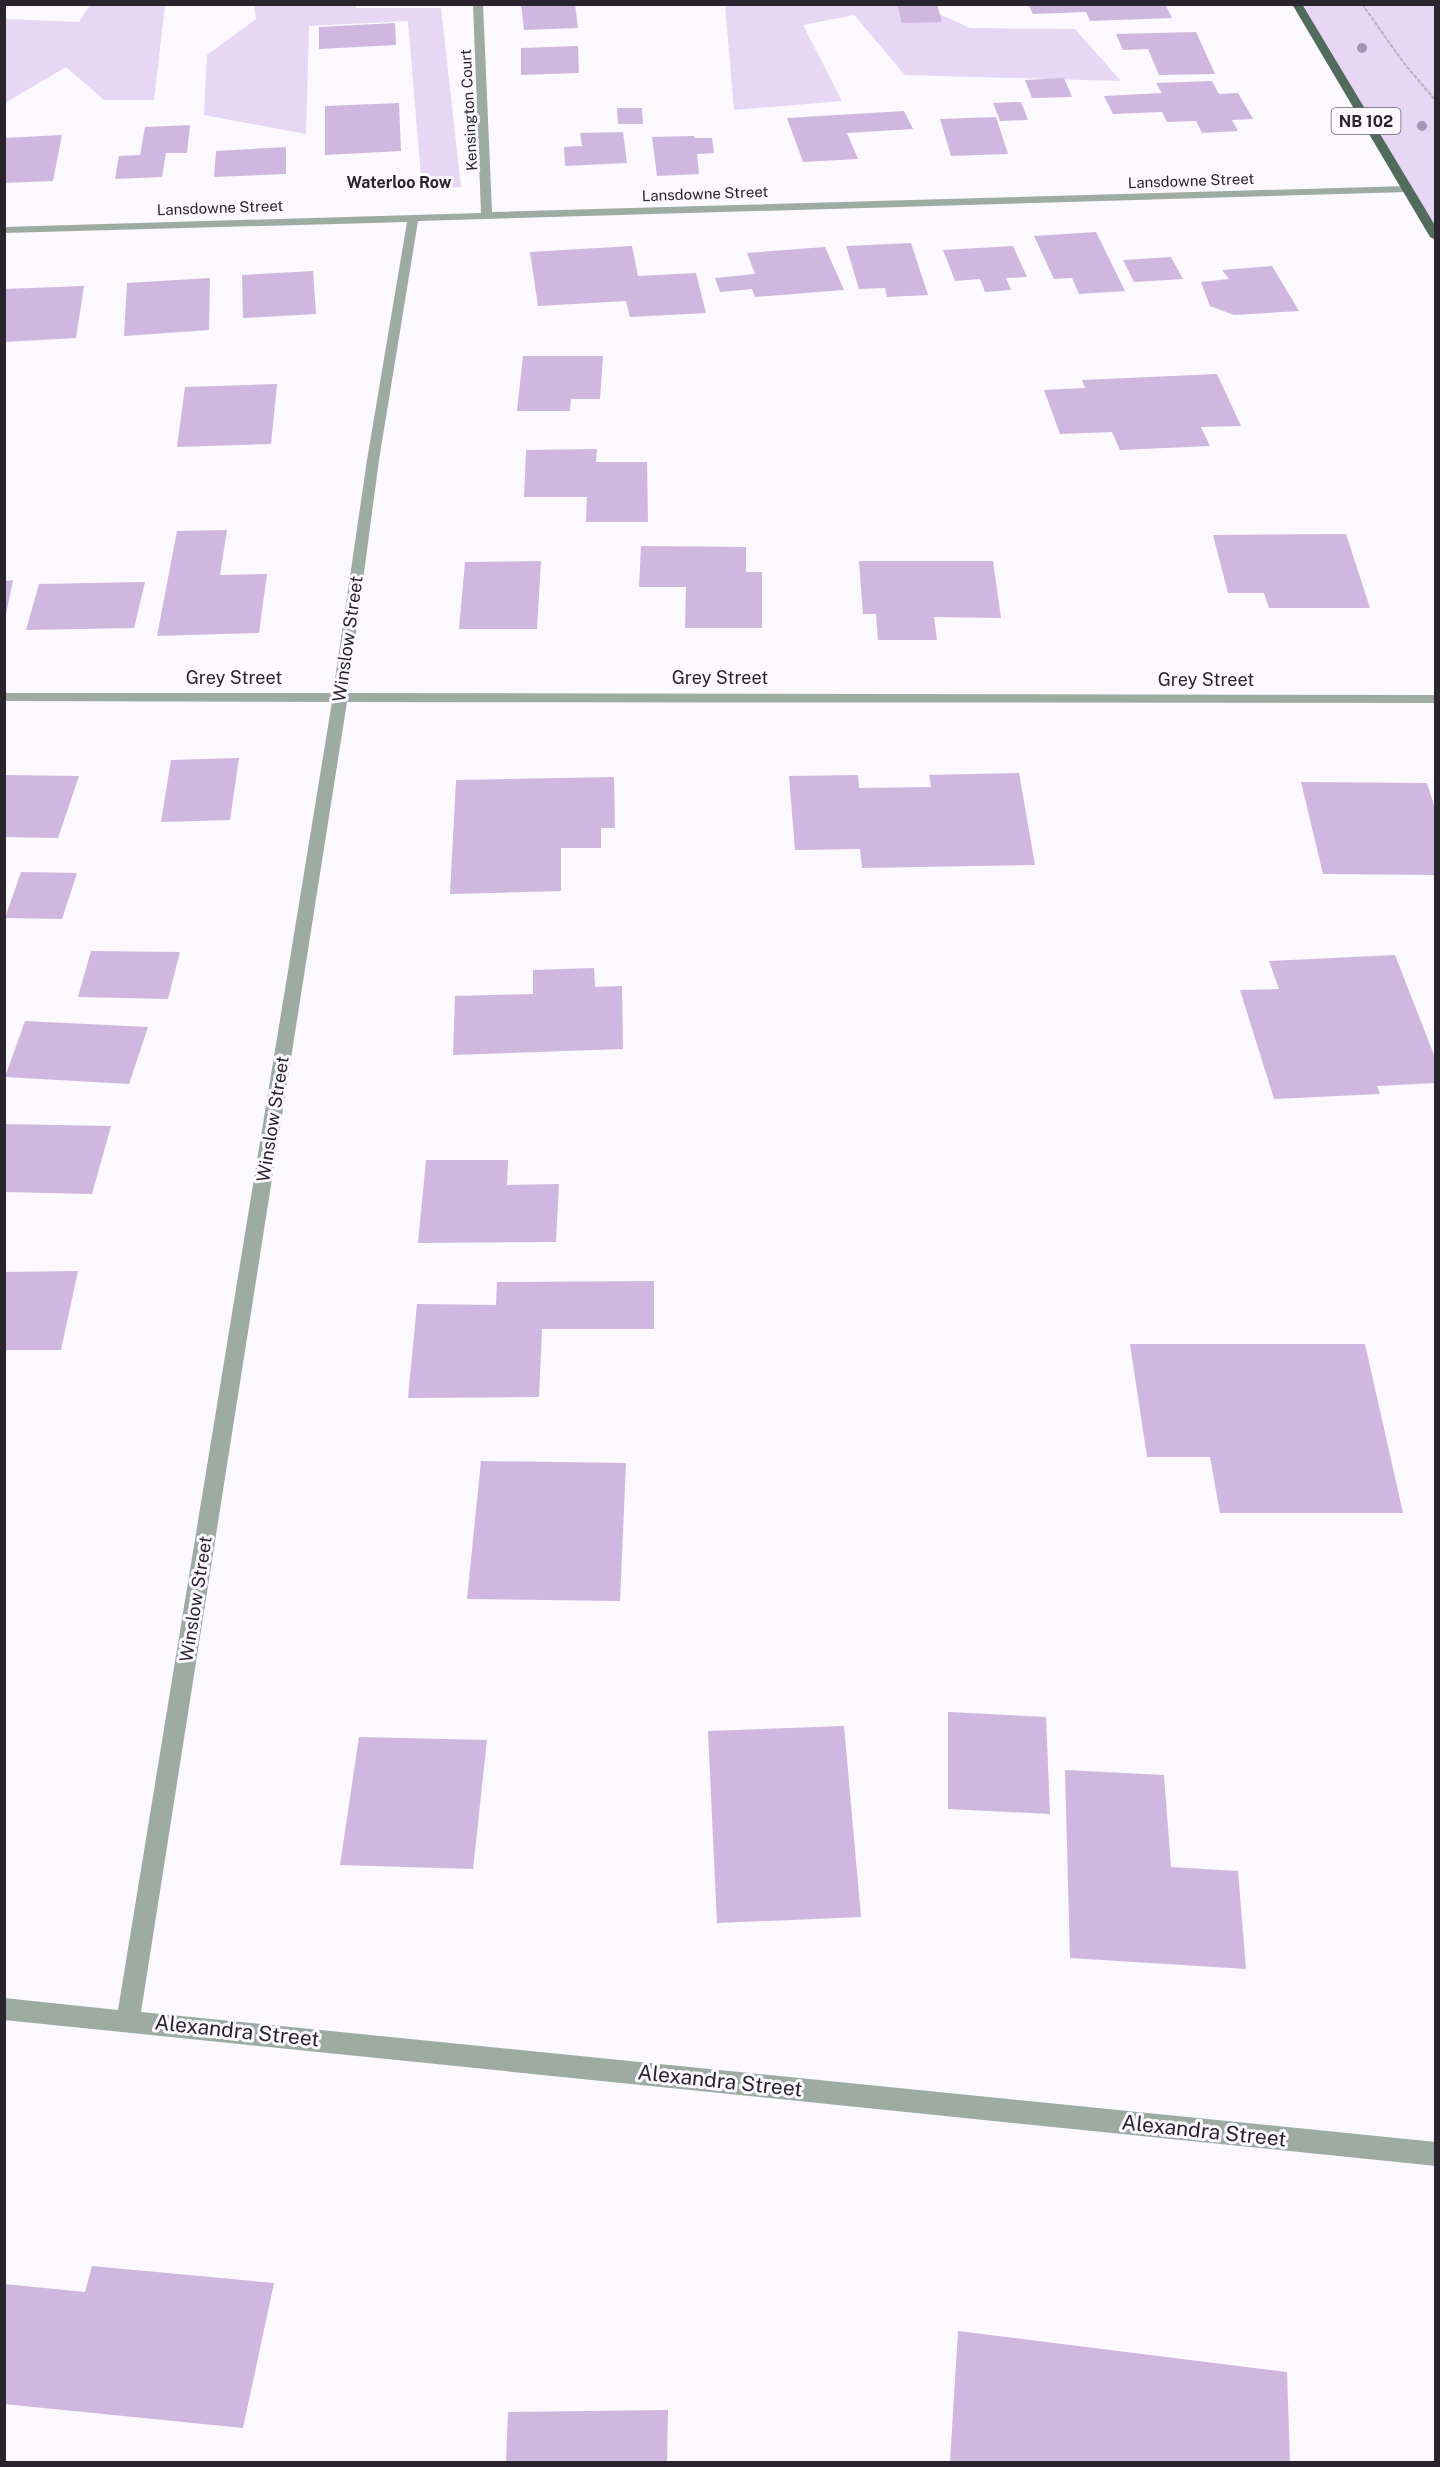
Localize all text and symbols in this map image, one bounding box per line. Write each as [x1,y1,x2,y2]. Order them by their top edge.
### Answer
street label: Kensington Court [457,49,480,171]
road number: NB 102 [1332,108,1400,134]
street label: Lansdowne Street [1128,170,1255,191]
district label: Waterloo Row [347,173,452,192]
street label: Lansdowne Street [642,183,769,204]
street label: Lansdowne Street [157,197,284,218]
street label: Winslow Street [328,575,367,703]
street label: Grey Street [186,667,282,688]
street label: Grey Street [672,667,768,688]
street label: Grey Street [1158,669,1254,690]
street label: Winslow Street [252,1054,293,1183]
street label: Winslow Street [175,1534,216,1663]
street label: Alexandra Street [153,2009,321,2052]
street label: Alexandra Street [636,2059,804,2102]
street label: Alexandra Street [1120,2109,1288,2152]

